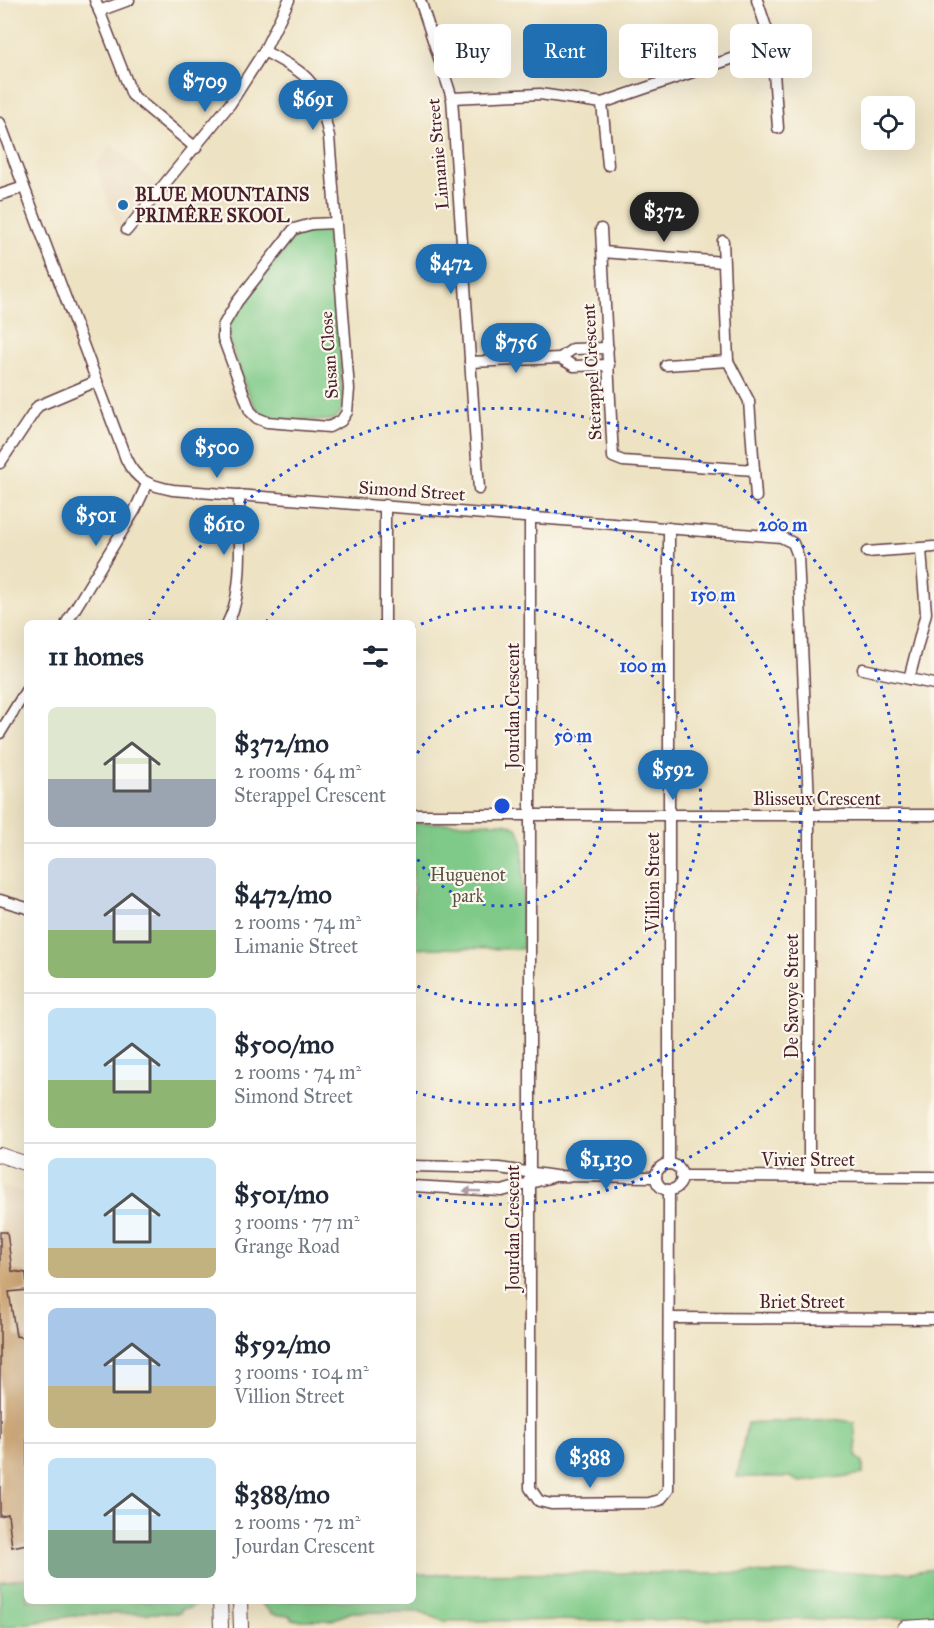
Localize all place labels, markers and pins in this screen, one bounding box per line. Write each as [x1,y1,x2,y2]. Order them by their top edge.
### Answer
pin: $709 [169,62,241,113]
pin: $691 [277,80,349,131]
place label: BLUE MOUNTAINS PRIMÊRE SKOOL [135,184,309,227]
pin: $372 [628,192,700,243]
marker: BLUE MOUNTAINS PRIMÊRE SKOOL [116,198,130,212]
pin: $472 [415,244,487,295]
pin: $756 [480,323,552,374]
pin: $500 [181,428,253,479]
pin: $501 [60,496,132,547]
pin: $610 [188,505,260,556]
pin: $592 [637,750,709,801]
centre of rings [492,796,512,816]
pin: $1,130 [557,1140,655,1191]
pin: $388 [554,1438,626,1489]

